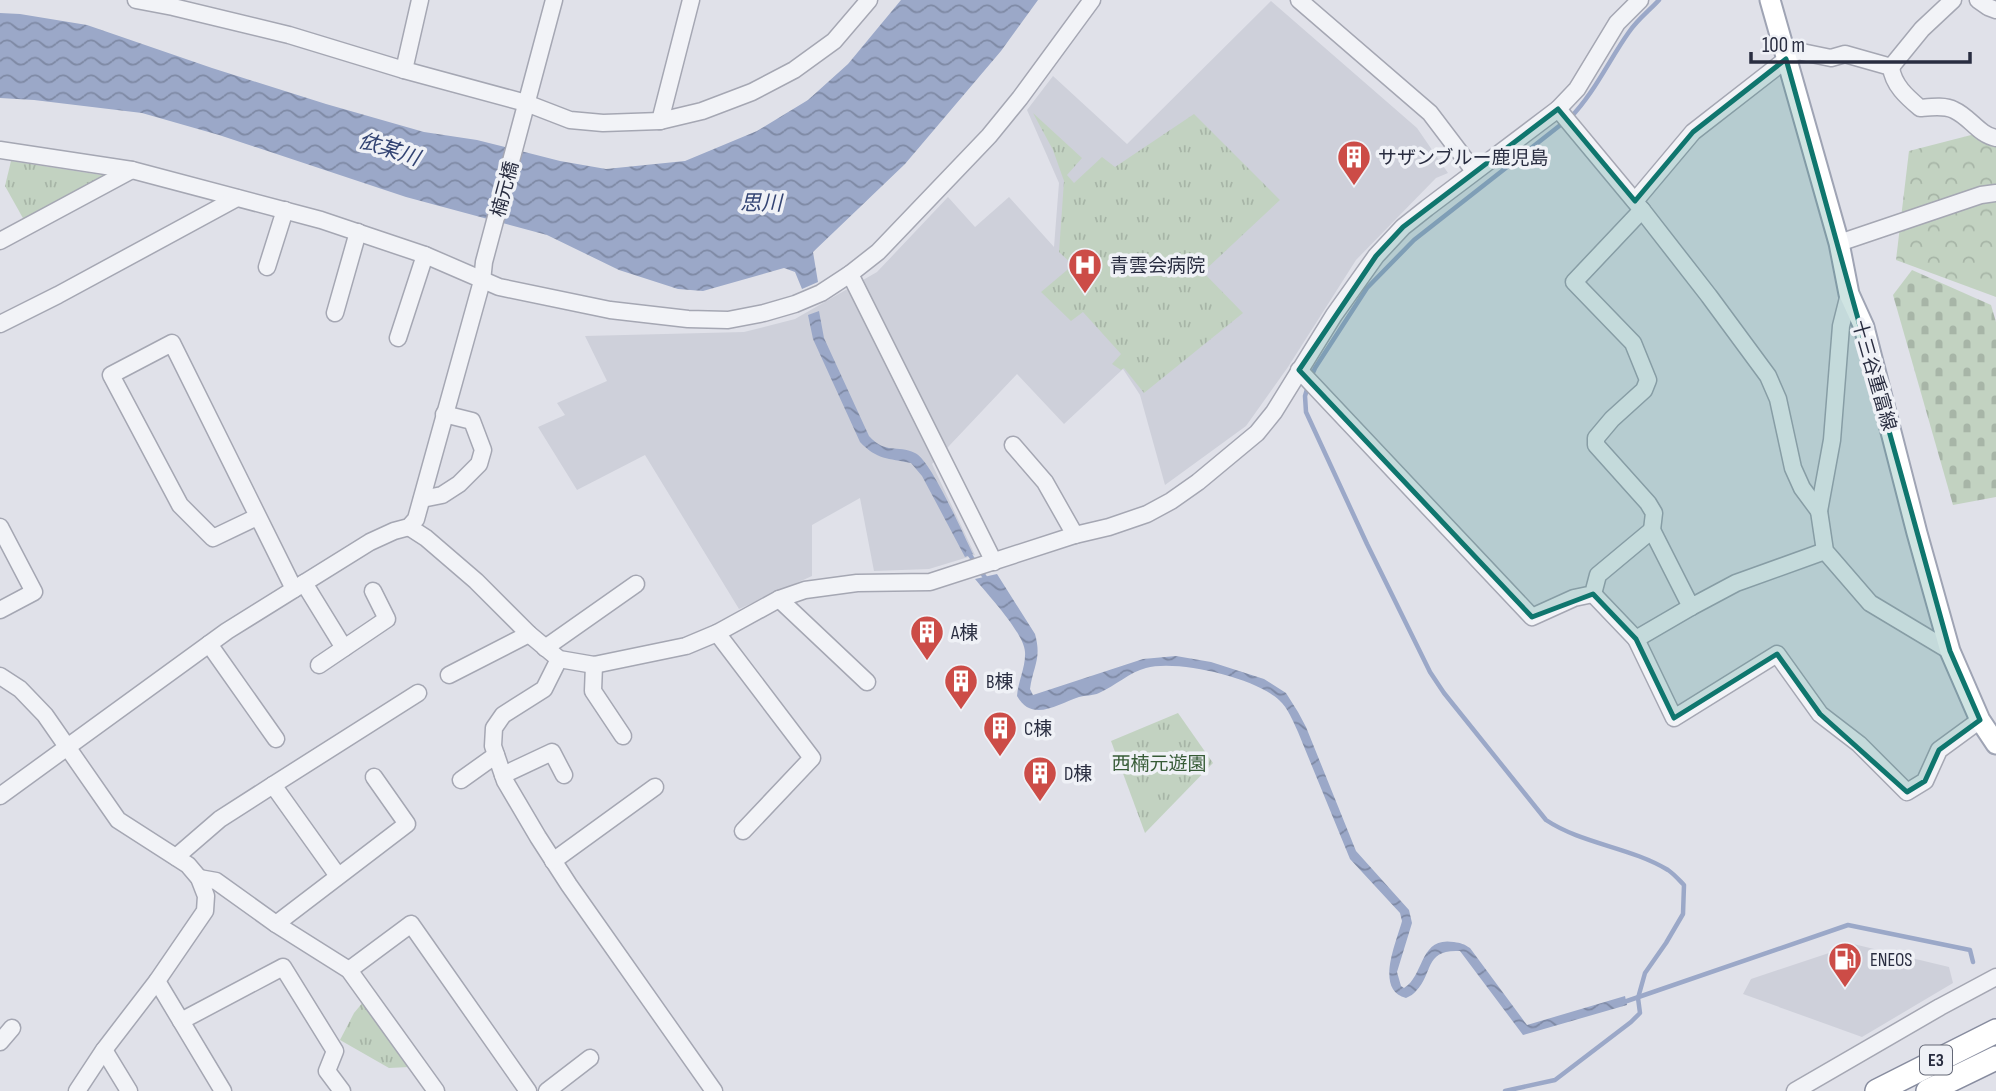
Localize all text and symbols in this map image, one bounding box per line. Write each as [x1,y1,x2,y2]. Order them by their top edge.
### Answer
scale bar [1751,21,1970,65]
text: 100 m [1762,33,1805,58]
water label: 依某川 [355,128,425,172]
building icon: サザンブルー鹿児島 [1335,138,1373,187]
place label: サザンブルー鹿児島 [1378,147,1548,170]
street label: 楠元橋 [487,159,524,220]
water label: 思川 [740,191,784,216]
hospital icon: 青雲会病院 [1066,246,1104,295]
place label: 青雲会病院 [1110,255,1205,278]
street label: 十三谷重富線 [1847,317,1900,433]
building icon: A棟 [908,613,946,662]
place label: A棟 [950,622,978,645]
building icon: B棟 [942,662,980,711]
place label: B棟 [986,671,1013,694]
building icon: C棟 [981,709,1019,758]
place label: C棟 [1024,718,1052,741]
park label: 西楠元遊園 [1111,753,1207,776]
building icon: D棟 [1021,754,1059,803]
place label: D棟 [1064,763,1092,786]
fuel station icon: ENEOS [1826,940,1864,989]
place label: ENEOS [1870,949,1912,972]
road number: E3 [1920,1045,1952,1074]

